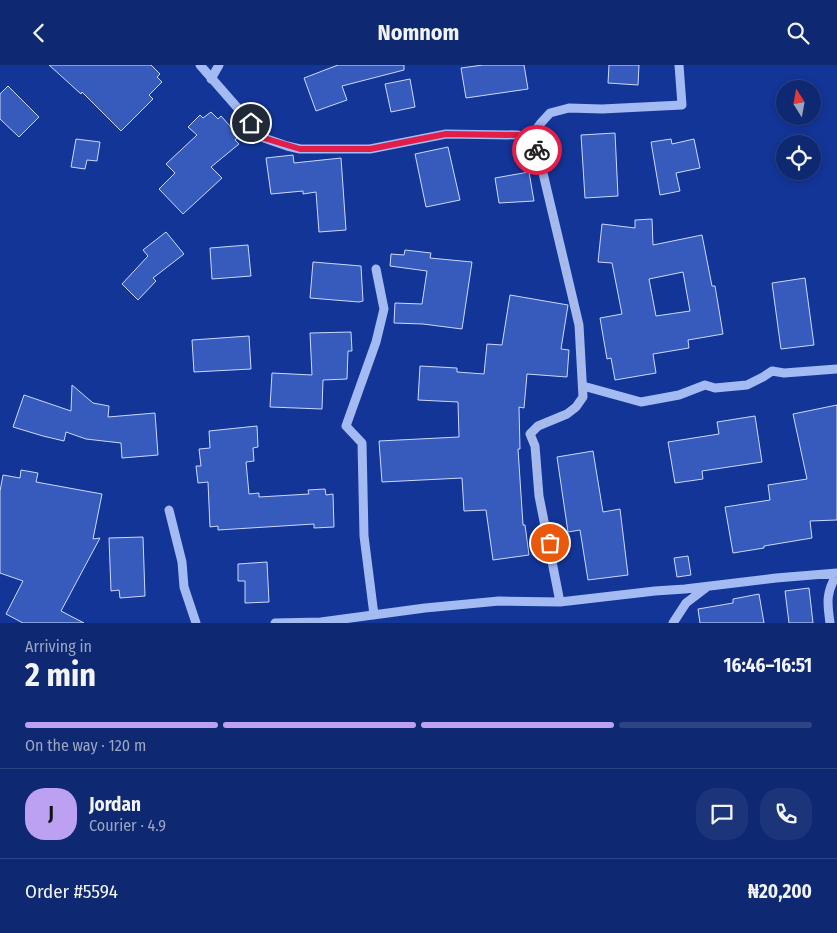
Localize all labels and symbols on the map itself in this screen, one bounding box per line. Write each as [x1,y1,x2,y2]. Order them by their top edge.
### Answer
north arrow [776,80,821,125]
pin [230,102,272,144]
courier [512,125,562,175]
pin [529,522,571,564]

